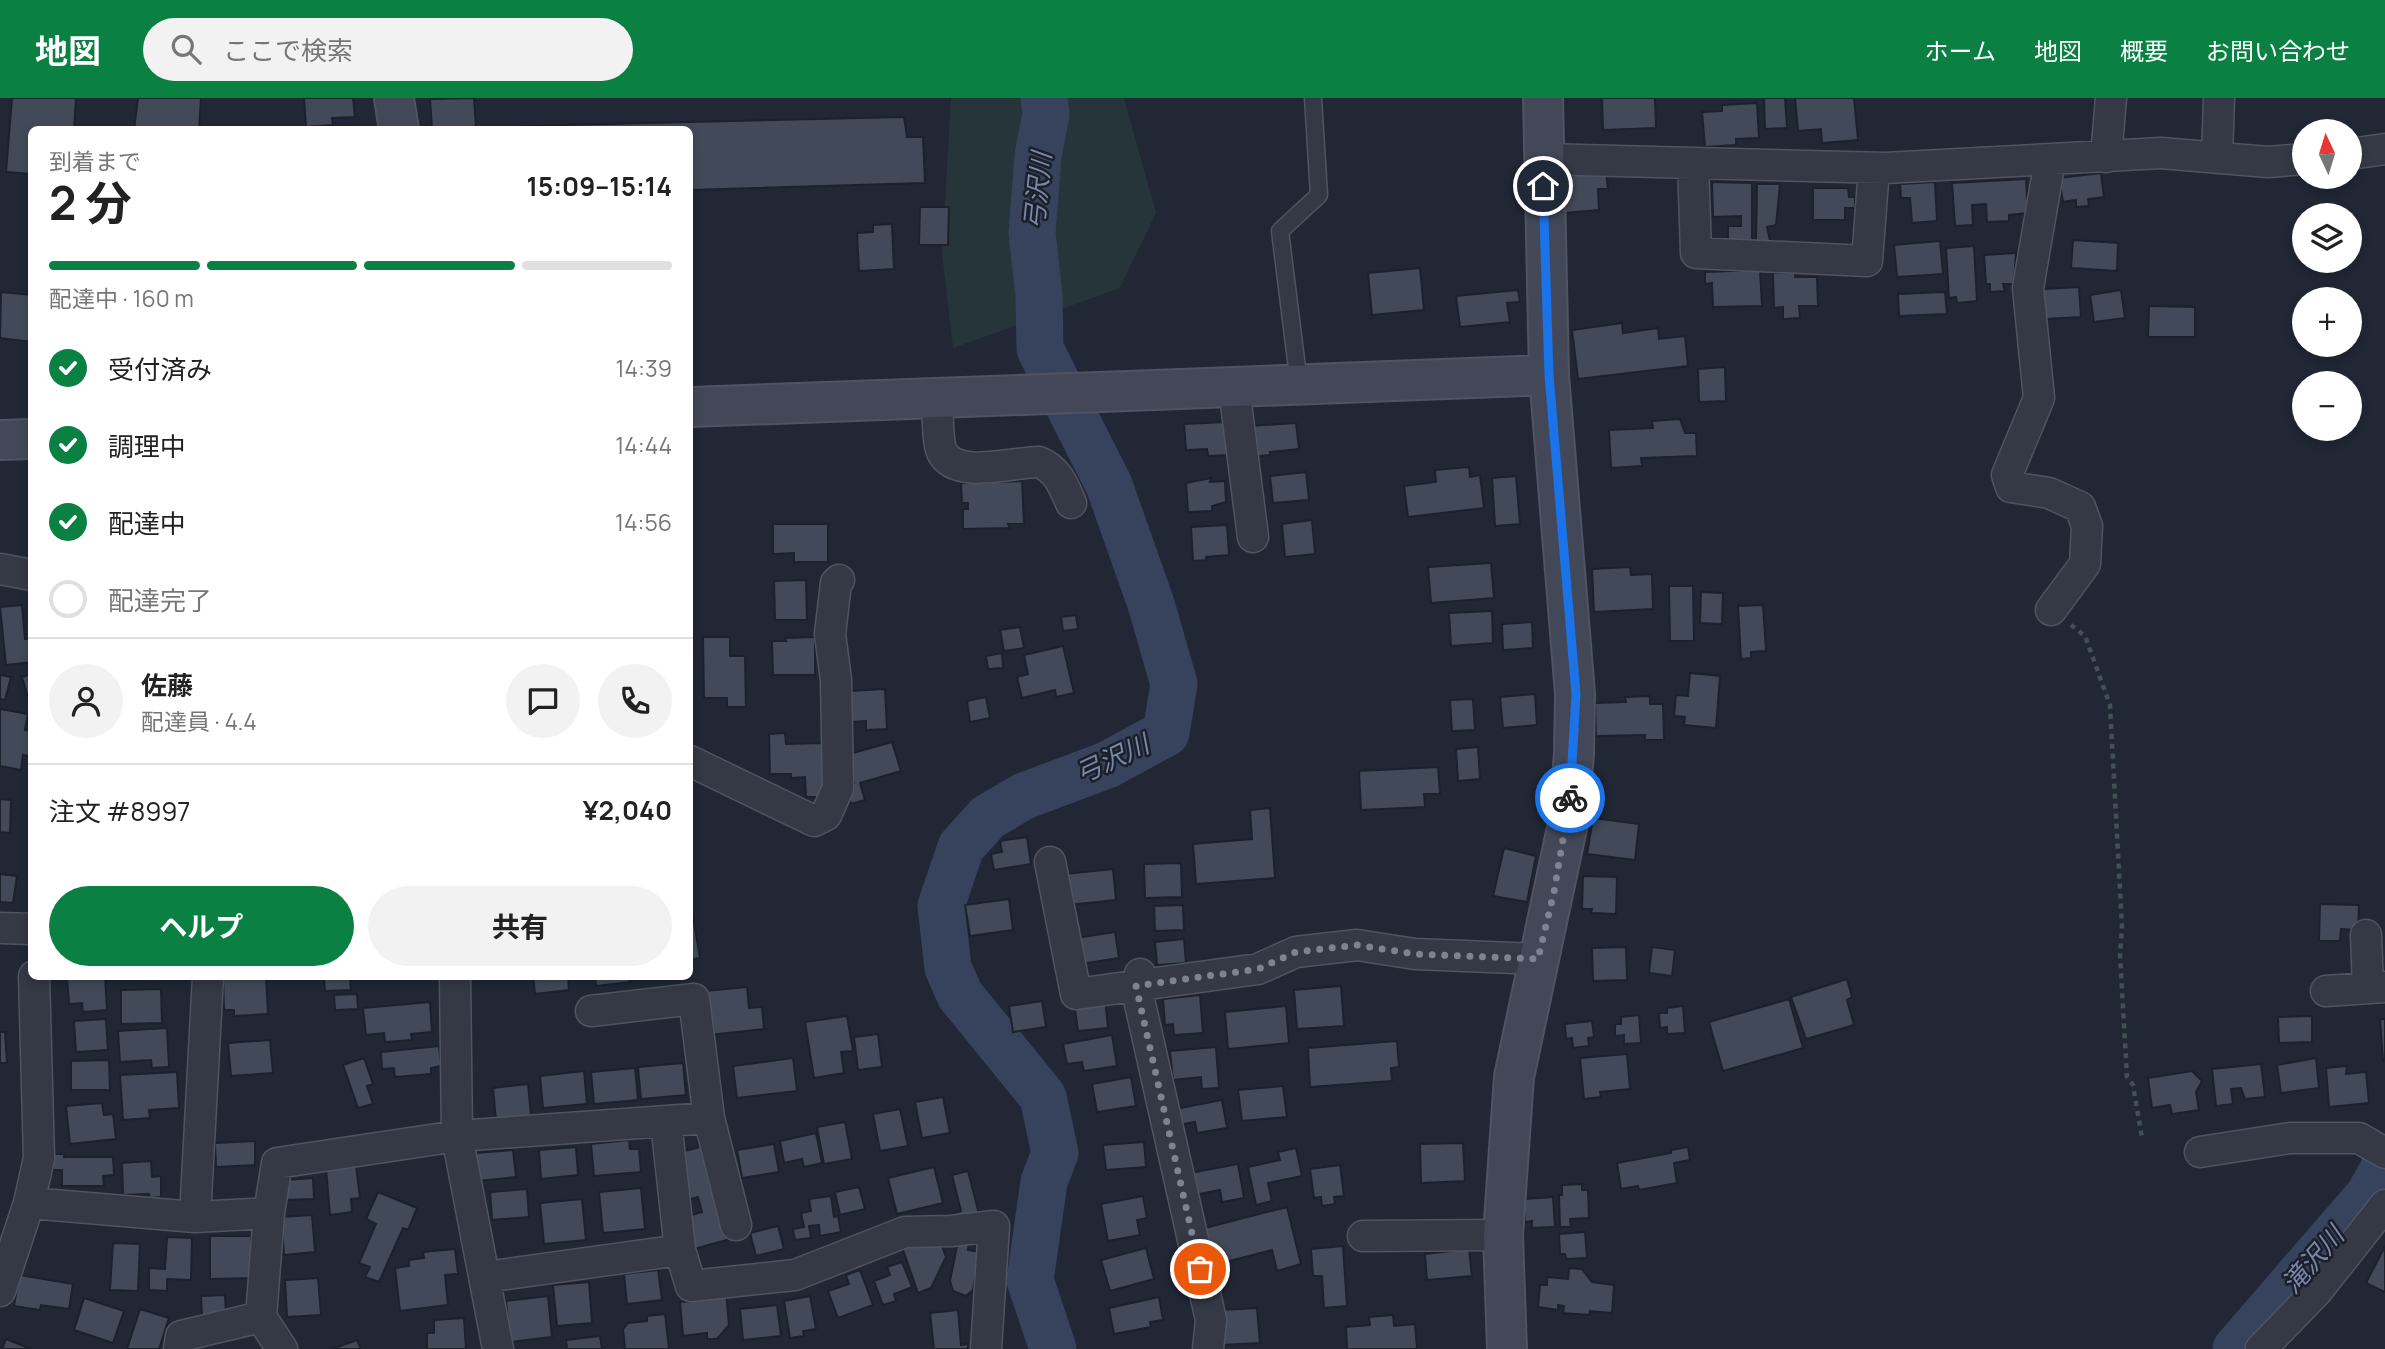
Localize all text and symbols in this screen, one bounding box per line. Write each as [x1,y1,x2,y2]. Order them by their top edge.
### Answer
search box [143,18,633,81]
text: 地図 [35,28,101,73]
icon: search [167,30,205,68]
text: ここで検索 [223,32,353,68]
text: ホーム [1925,34,1996,67]
text: 地図 [2034,34,2082,67]
text: 概要 [2120,34,2168,67]
text: お問い合わせ [2206,34,2350,67]
north arrow [2292,119,2362,189]
map controls [2292,119,2362,441]
text: 到着まで [49,145,141,177]
water label: 弓沢川 [1015,147,1059,232]
pin [1513,156,1573,216]
icon: home [1524,167,1562,205]
text: 15:09–15:14 [527,168,672,204]
text: 2 分 [49,171,132,234]
button: layers [2292,203,2362,273]
text: 配達中 · 160 m [49,282,194,314]
button: + [2292,287,2362,357]
icon: check [49,349,87,387]
text: 受付済み [108,351,212,387]
text: 14:39 [616,352,672,384]
button: − [2292,371,2362,441]
icon: check [49,426,87,464]
text: 調理中 [108,428,186,464]
text: 14:44 [615,429,672,461]
icon: check [49,503,87,541]
text: 配達中 [108,505,186,541]
text: 14:56 [615,506,672,538]
text: 配達完了 [108,582,212,618]
button: person [49,664,123,738]
button: chat [506,664,580,738]
button: phone [598,664,672,738]
text: 佐藤 [141,667,193,703]
text: 配達員 · 4.4 [141,705,257,737]
water label: 弓沢川 [1069,724,1157,791]
courier [1535,763,1605,833]
icon: bike [1551,779,1589,817]
text: ¥2,040 [583,792,672,828]
text: 注文 #8997 [49,793,190,829]
button: ヘルプ [49,886,354,966]
button: 共有 [368,886,672,966]
water label: 滝沢川 [2273,1216,2353,1301]
pin [1170,1239,1230,1299]
icon: bag [1181,1250,1219,1288]

